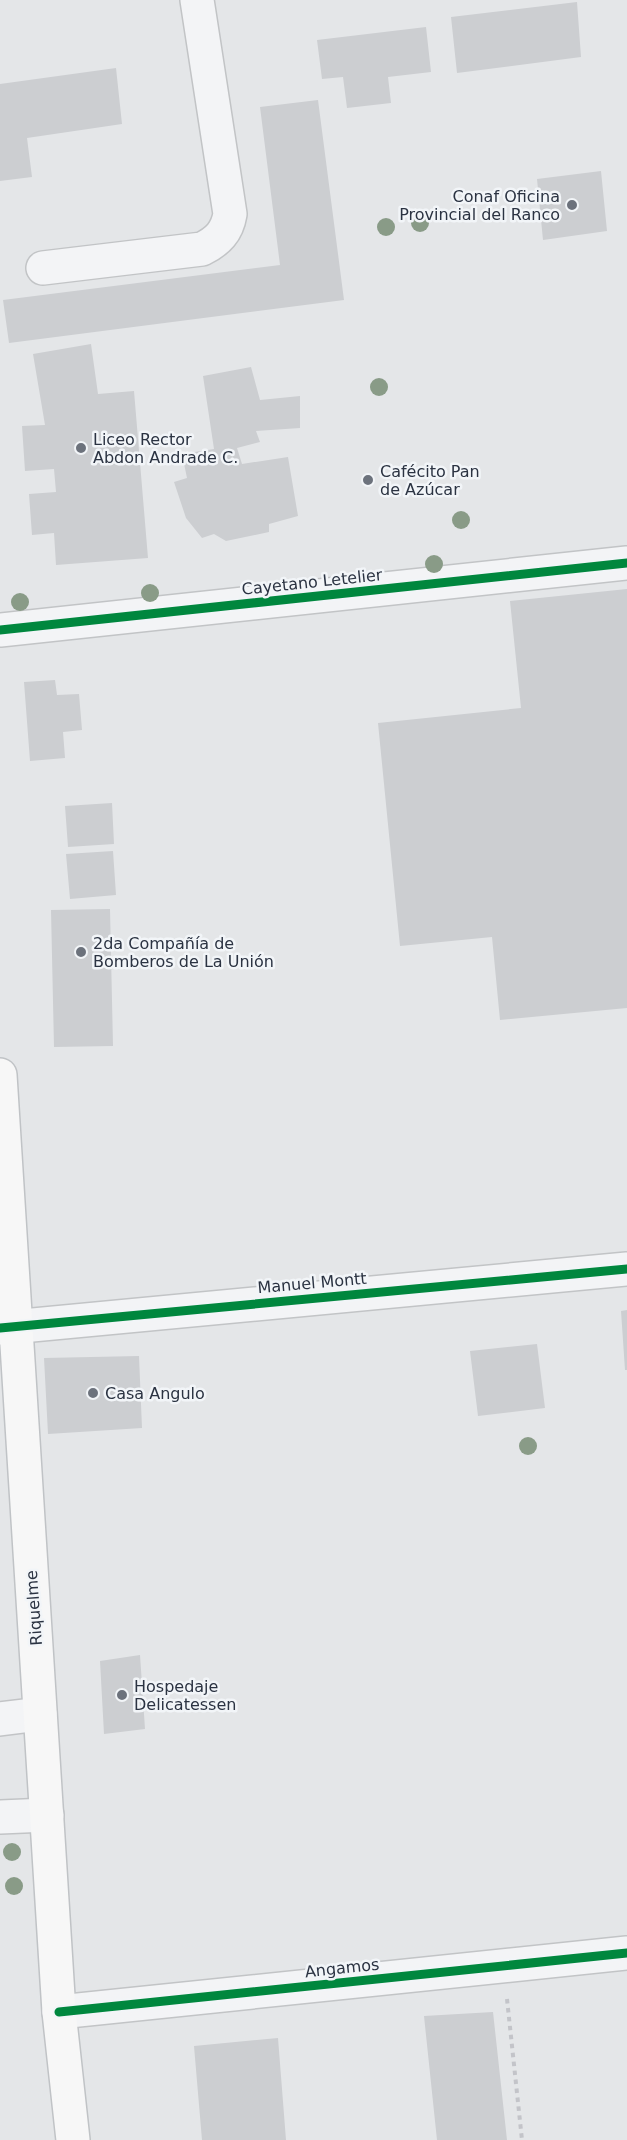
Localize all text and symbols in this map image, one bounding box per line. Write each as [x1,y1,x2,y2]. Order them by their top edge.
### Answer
place label: Conaf Oficina Provincial del Ranco [399,187,560,224]
marker: Conaf Oficina Provincial del Ranco [565,198,579,212]
place label: Liceo Rector Abdon Andrade C. [93,430,238,467]
marker: Liceo Rector Abdon Andrade C. [74,441,88,455]
place label: Cafécito Pan de Azúcar [380,462,480,499]
marker: Cafécito Pan de Azúcar [361,473,375,487]
street label: Cayetano Letelier [241,565,384,599]
place label: 2da Compañía de Bomberos de La Unión [93,934,274,971]
marker: 2da Compañía de Bomberos de La Unión [74,945,88,959]
street label: Manuel Montt [257,1269,367,1297]
place label: Casa Angulo [105,1384,205,1403]
marker: Casa Angulo [86,1386,100,1400]
street label: Riquelme [22,1570,46,1646]
place label: Hospedaje Delicatessen [134,1677,236,1714]
marker: Hospedaje Delicatessen [115,1688,129,1702]
street label: Angamos [304,1955,380,1981]

